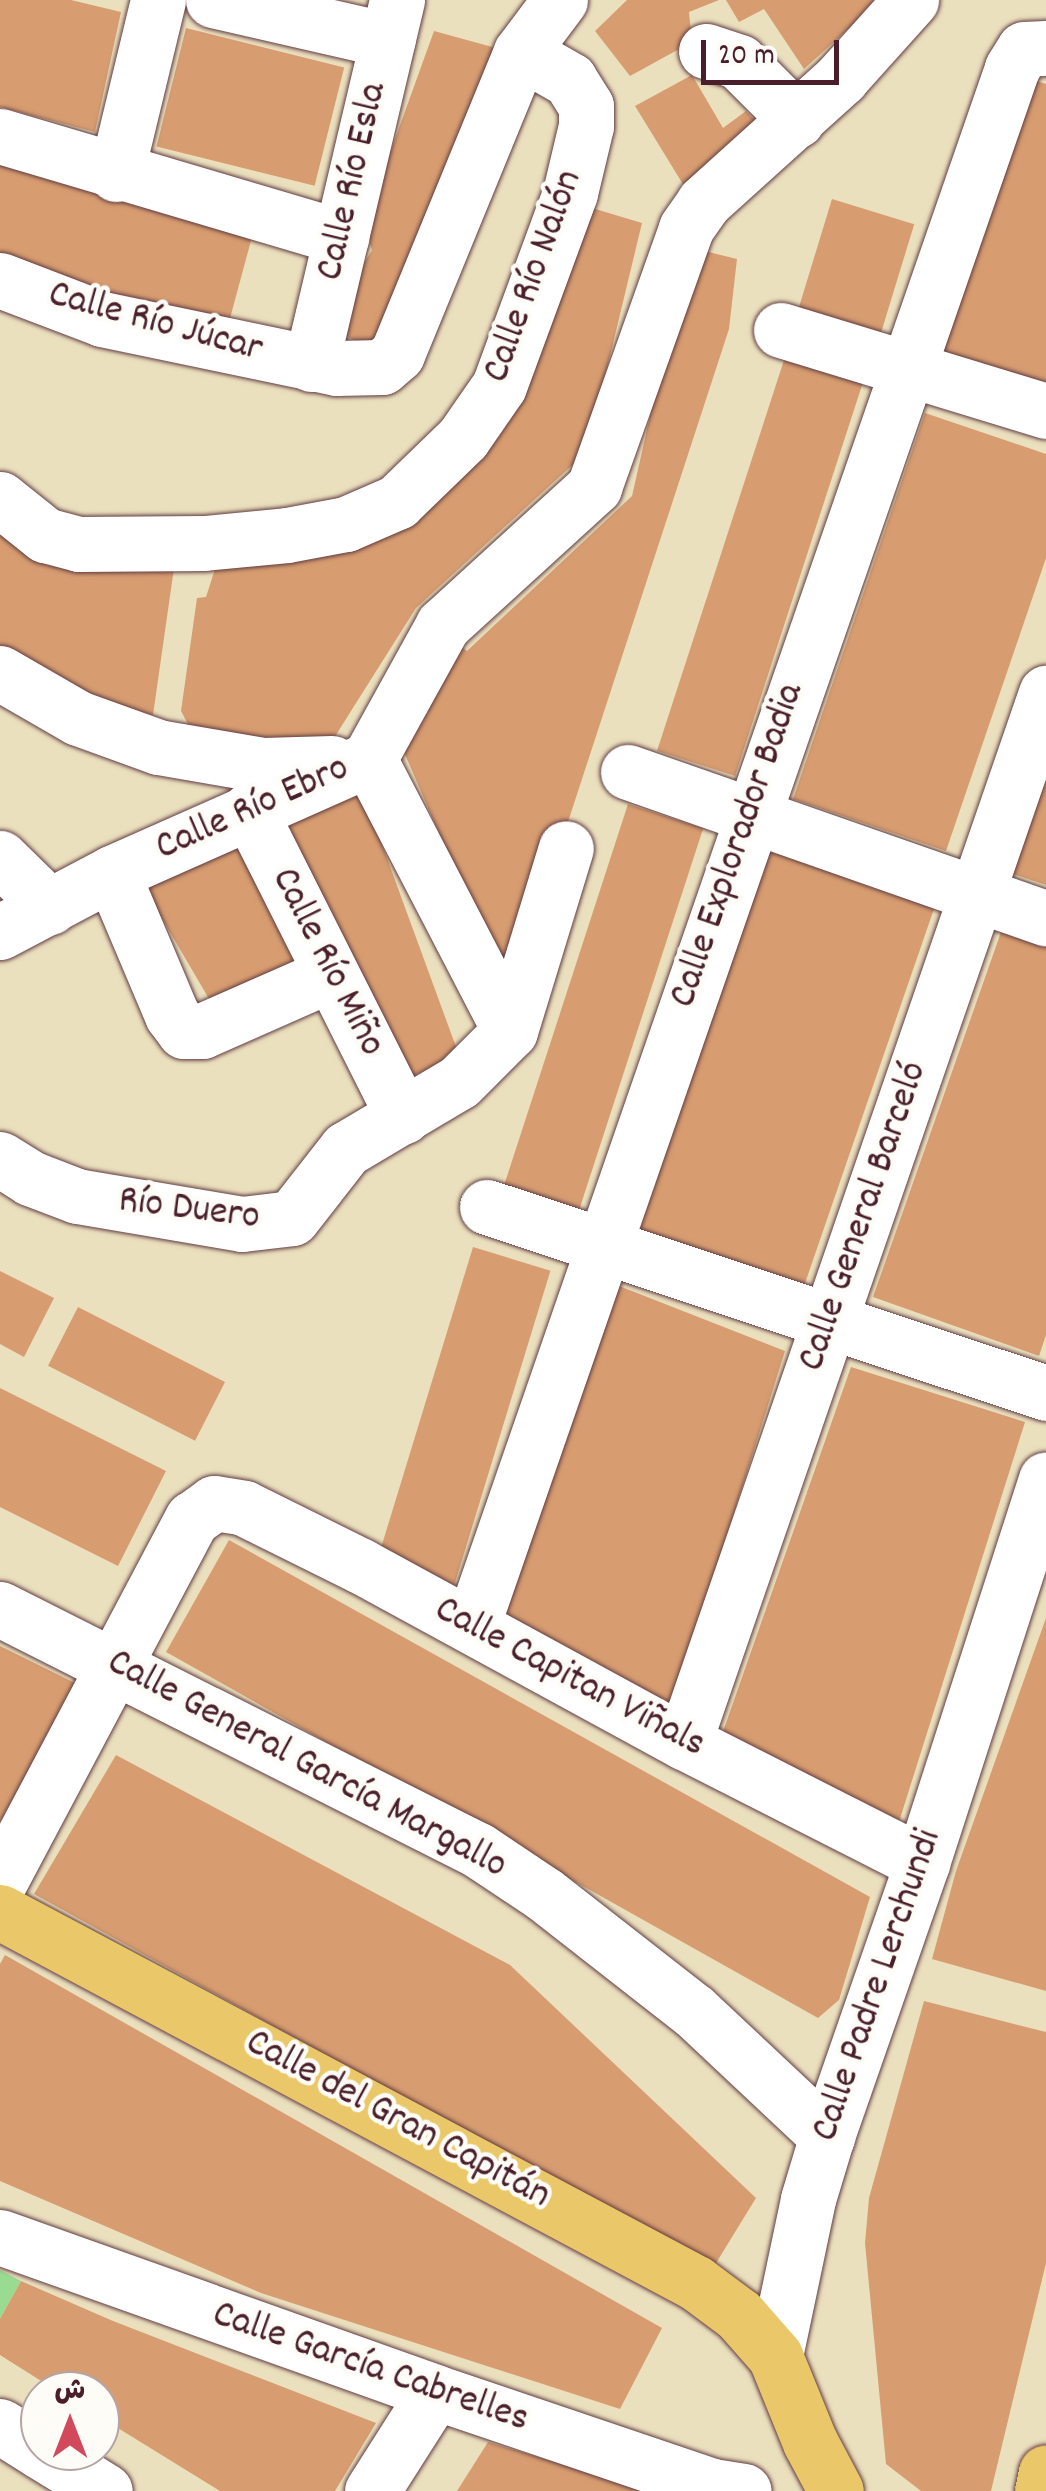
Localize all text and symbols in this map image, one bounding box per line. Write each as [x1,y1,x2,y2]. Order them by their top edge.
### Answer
scale bar [706,20,844,82]
text: 20 m [718,36,775,79]
street label: Calle Río Esla [308,78,400,286]
street label: Calle Río Nalón [474,164,596,390]
street label: Calle Río Júcar [43,272,267,376]
street label: Calle Explorador Badia [661,678,817,1014]
street label: Calle Río Ebro [149,746,357,874]
street label: Calle Río Miño [258,861,394,1065]
street label: Calle General Barceló [790,1056,940,1378]
street label: Río Duero [116,1179,262,1243]
street label: Calle Capitan Viñals [425,1587,713,1771]
street label: Calle General García Margallo [98,1640,514,1892]
street label: Calle Padre Lerchundi [803,1824,955,2148]
street label: Calle del Gran Capitán [236,2020,558,2222]
street label: Calle García Cabrelles [206,2292,534,2446]
north arrow [20,2371,120,2471]
text: ش [55,2373,85,2413]

